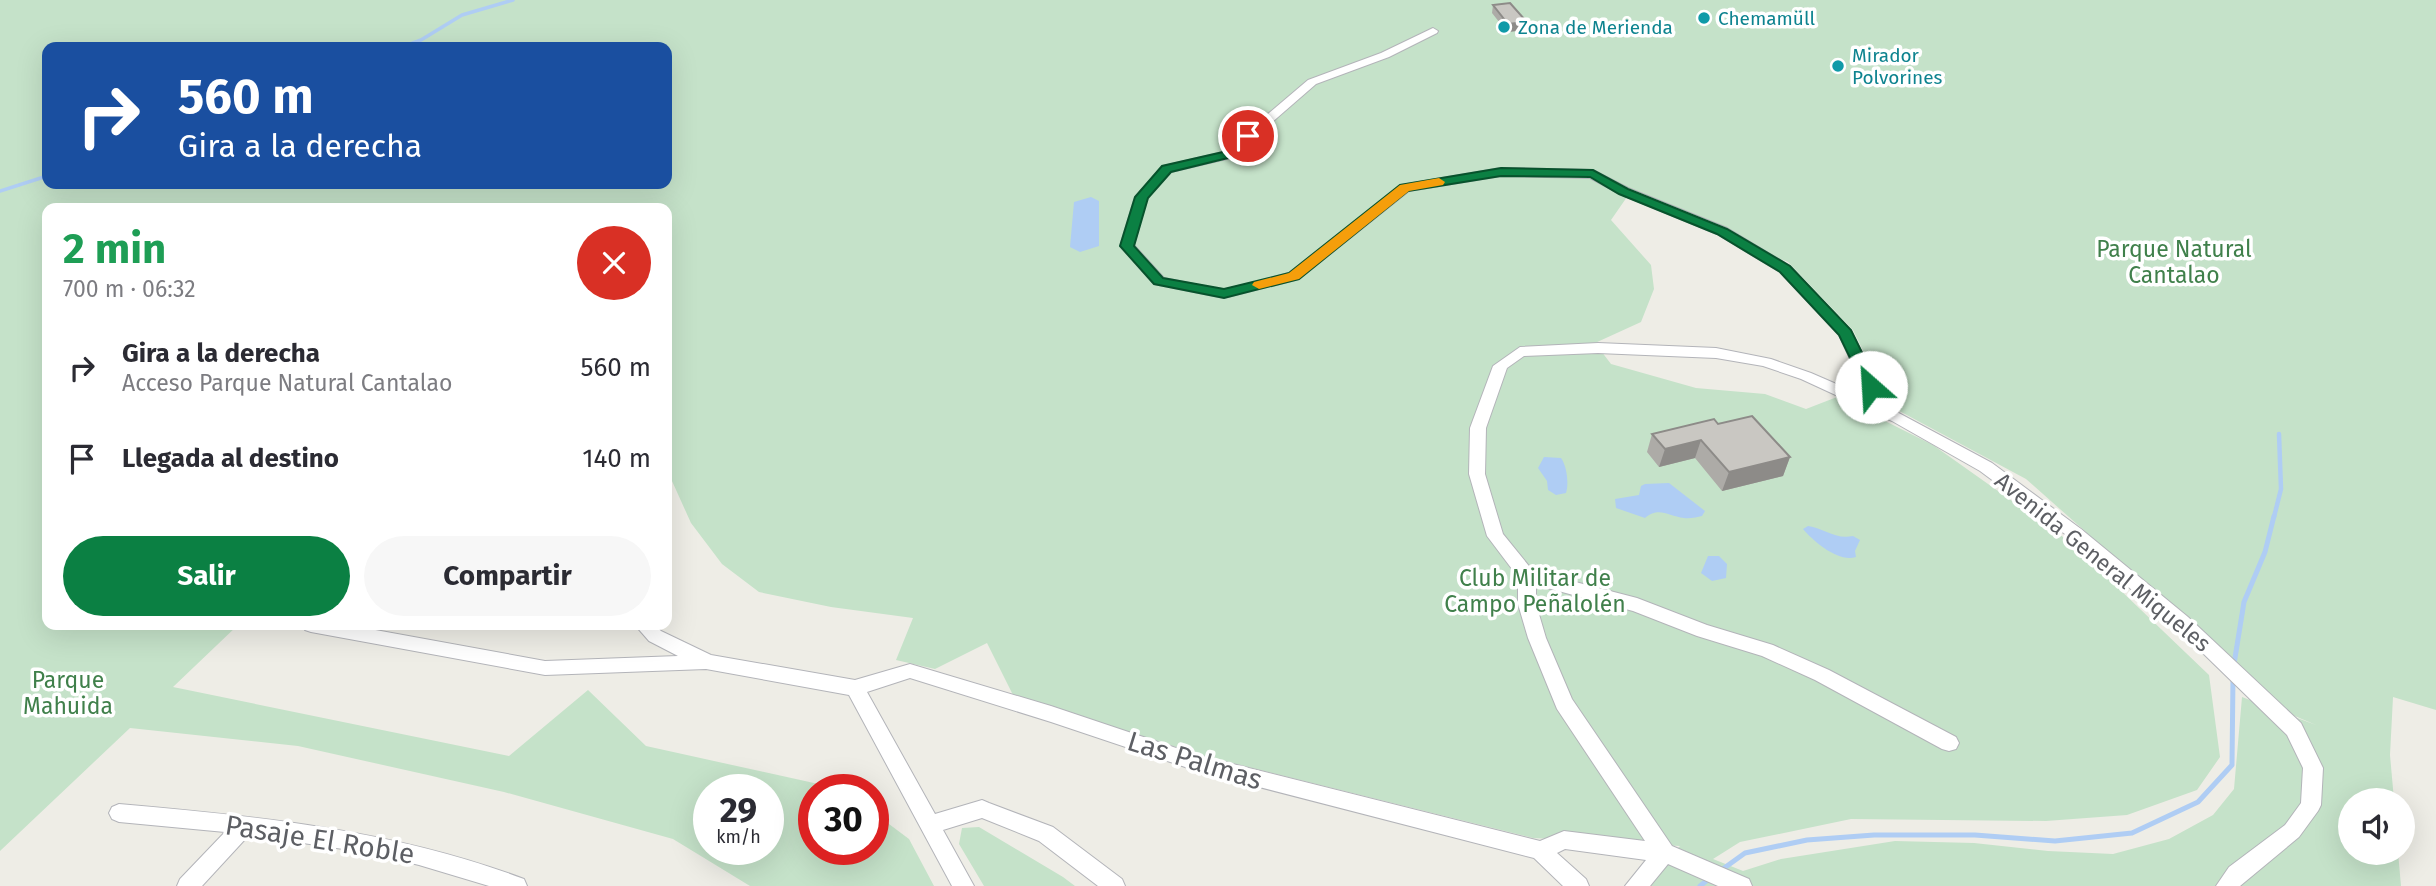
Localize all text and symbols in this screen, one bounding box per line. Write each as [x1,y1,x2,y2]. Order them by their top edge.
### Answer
place label: Chemamüll [1718,7,1815,30]
marker: Chemamüll [1696,10,1712,26]
place label: Zona de Merienda [1518,16,1673,39]
marker: Zona de Merienda [1496,19,1512,35]
place label: Mirador Polvorines [1852,44,1942,89]
marker: Mirador Polvorines [1830,58,1846,74]
text: 560 m [178,67,314,126]
icon: right [63,70,154,161]
pin [1218,106,1278,166]
icon: arrive [1229,117,1267,155]
text: Gira a la derecha [178,127,422,165]
text: 2 min [63,224,166,274]
button: close [577,226,651,300]
park label: Parque Natural Cantalao [2096,235,2252,289]
text: 700 m · 06:32 [63,275,196,303]
text: Gira a la derecha [122,338,320,369]
icon: right [63,349,101,387]
position arrow [1834,350,1908,424]
text: 560 m [580,352,651,383]
text: Acceso Parque Natural Cantalao [122,369,452,397]
icon: arrive [63,440,101,478]
text: Llegada al destino [122,443,339,474]
text: 140 m [582,443,651,474]
street label: Avenida General Miqueles [1989,466,2217,658]
button: Salir [63,536,350,616]
button: Compartir [364,536,651,616]
park label: Club Militar de Campo Peñalolén [1444,564,1626,618]
park label: Parque Mahuida [23,666,113,720]
street label: Las Palmas [1124,724,1266,797]
speed limit sign: 30 [798,774,889,865]
map controls [2338,788,2415,865]
button: sound [2338,788,2415,865]
text: 29 [720,789,757,831]
street label: Pasaje El Roble [223,808,417,871]
text: km/h [716,826,761,848]

